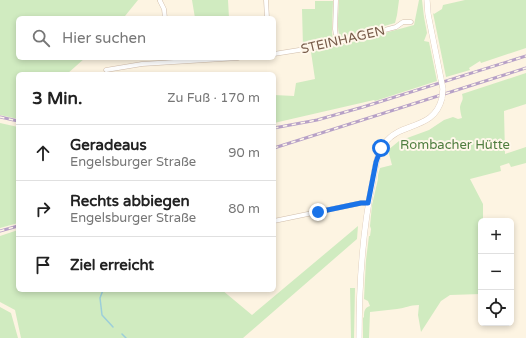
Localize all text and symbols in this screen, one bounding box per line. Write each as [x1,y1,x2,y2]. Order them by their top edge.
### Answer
search box [16,16,276,60]
street label: STEINHAGEN [299,23,387,57]
icon: search [30,27,52,49]
text: Hier suchen [62,29,146,47]
text: 3 Min. [32,88,82,109]
text: Zu Fuß · 170 m [167,90,260,106]
text: Geradeaus [70,136,147,154]
park label: Rombacher Hütte [400,137,510,153]
route start [372,139,390,157]
icon: ahead [32,142,54,164]
text: 90 m [228,145,260,161]
text: Engelsburger Straße [70,154,196,170]
text: Rechts abbiegen [70,192,190,210]
icon: right [32,198,54,220]
text: 80 m [228,201,260,217]
route end [309,203,327,221]
text: Engelsburger Straße [70,210,196,226]
map controls [478,218,514,326]
button: + [478,218,514,254]
icon: arrive [32,254,54,276]
button: − [478,254,514,290]
text: Ziel erreicht [70,256,154,274]
button: locate [478,290,514,326]

